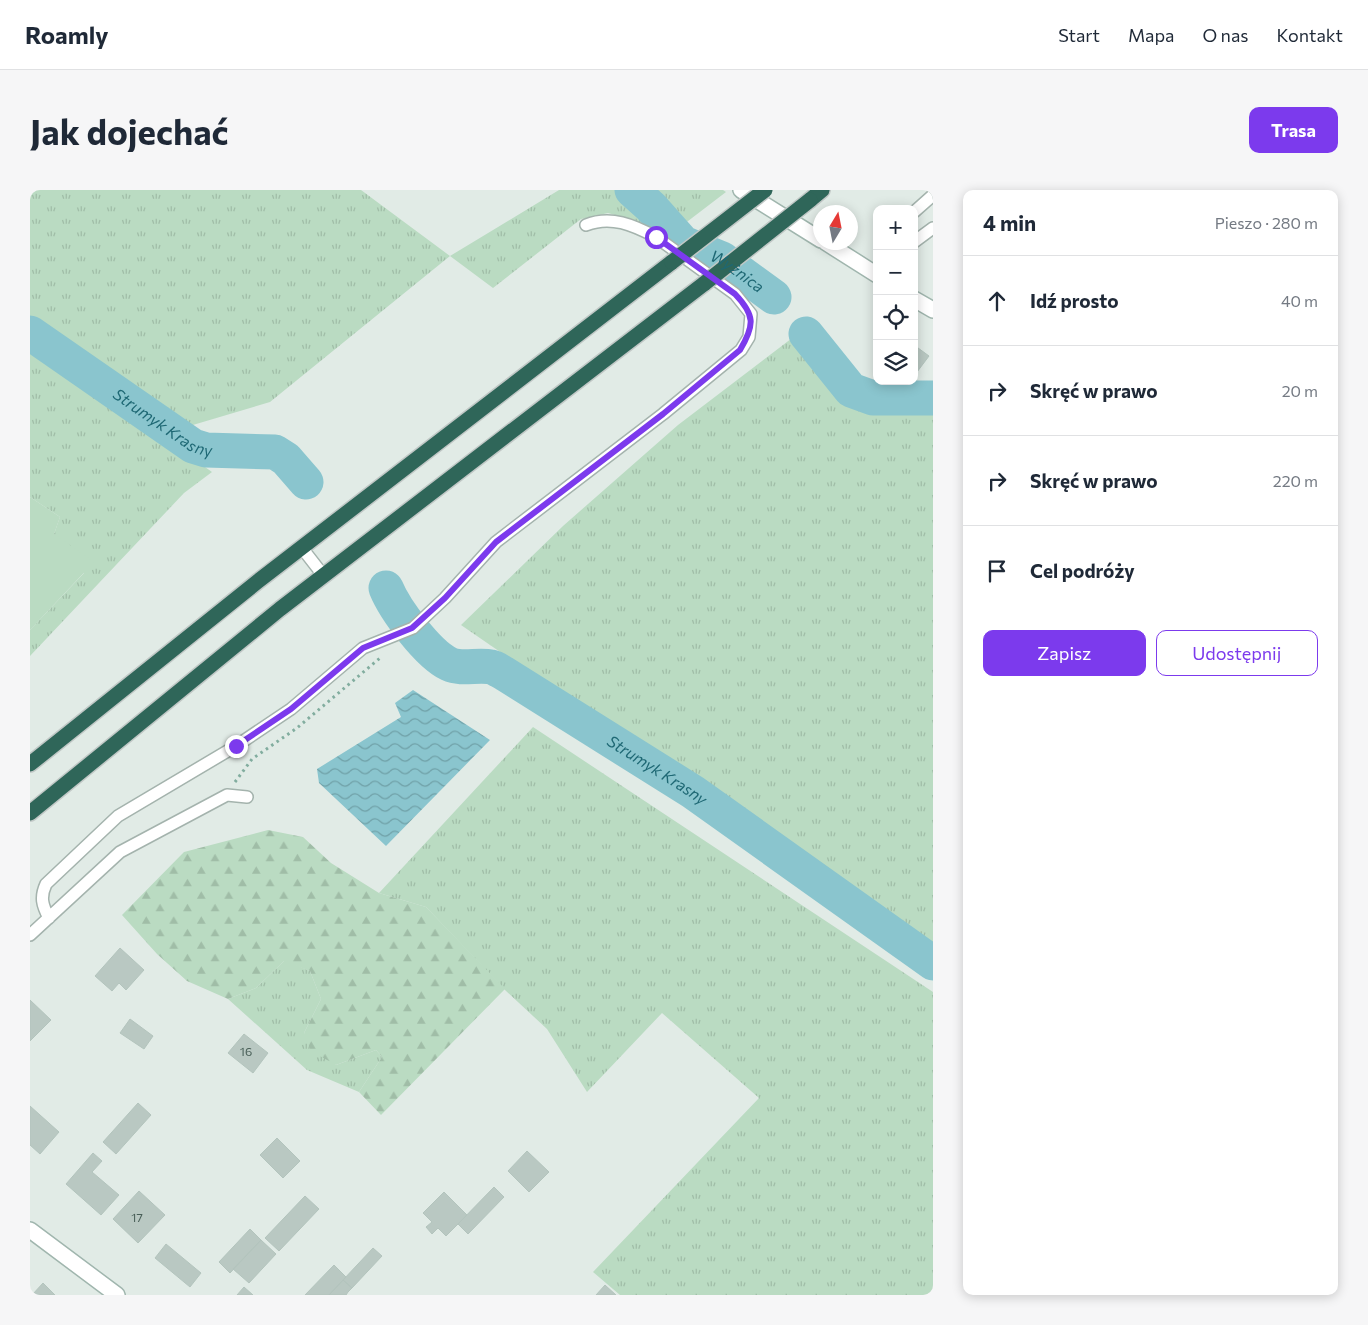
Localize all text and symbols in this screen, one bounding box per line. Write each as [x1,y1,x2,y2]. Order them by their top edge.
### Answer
text: Roamly [25,20,108,49]
text: Start [1058,24,1100,46]
text: Mapa [1128,24,1174,46]
text: O nas [1202,24,1249,46]
text: Kontakt [1277,24,1343,46]
button: Trasa [1249,107,1338,153]
text: Jak dojechać [30,109,229,152]
north arrow [813,205,858,250]
map controls [873,205,918,385]
button: + [873,205,918,250]
text: 4 min [983,210,1036,235]
text: Pieszo · 280 m [1215,213,1318,232]
route start [645,226,668,249]
water label: Wyżnica [708,245,768,296]
button: − [873,250,918,295]
icon: ahead [983,287,1011,315]
text: Idź prosto [1030,289,1119,312]
text: 40 m [1281,291,1318,310]
button: locate [873,295,918,340]
button: layers [873,340,918,385]
icon: right [983,377,1011,405]
text: Skręć w prawo [1030,379,1158,402]
text: 20 m [1282,381,1318,400]
water label: Strumyk Krasny [110,384,213,459]
icon: right [983,467,1011,495]
text: Skręć w prawo [1030,469,1158,492]
text: 220 m [1273,471,1318,490]
icon: arrive [983,557,1011,585]
text: Cel podróży [1030,559,1135,582]
button: Zapisz [983,630,1146,676]
button: Udostępnij [1156,630,1318,676]
water label: Strumyk Krasny [604,731,712,809]
route end [225,735,248,758]
house number: 16 [240,1044,252,1058]
house number: 17 [131,1210,143,1224]

